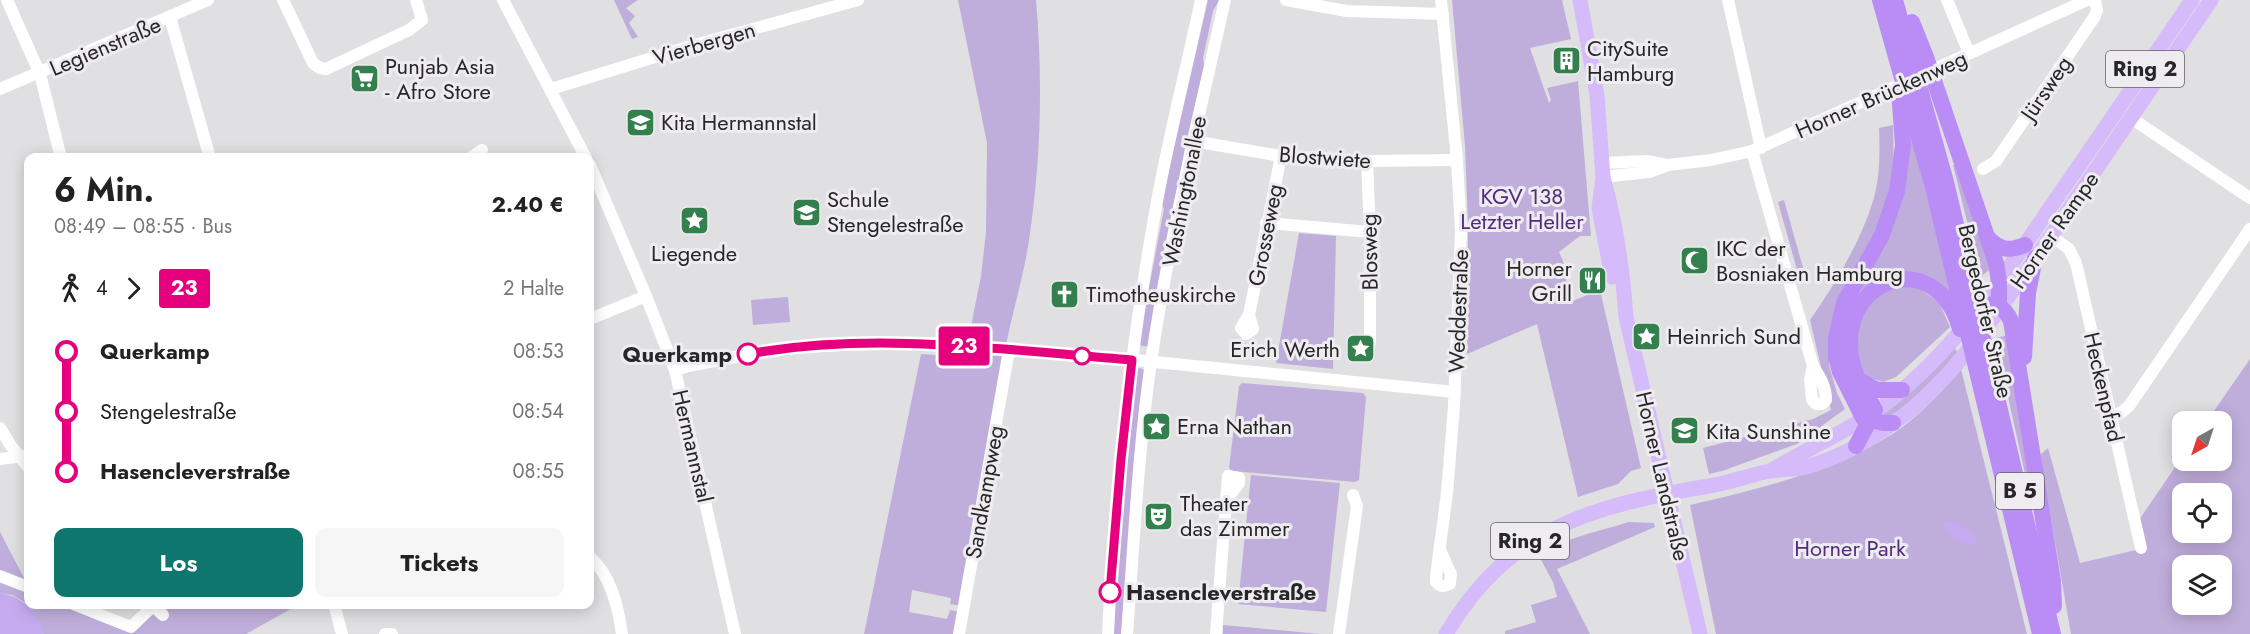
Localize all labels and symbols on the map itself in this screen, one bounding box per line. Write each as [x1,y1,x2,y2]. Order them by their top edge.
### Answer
street label: Legienstraße [44,8,166,84]
street label: Vierbergen [649,13,759,73]
place label: CitySuite Hamburg [1587,32,1674,89]
street label: Horner Brückenweg [1790,42,1972,146]
building icon: CitySuite Hamburg [1550,45,1582,77]
street label: Jürsweg [2011,49,2079,129]
place label: Punjab Asia - Afro Store [385,50,495,107]
road number: Ring 2 [2106,51,2184,87]
supermarket icon: Punjab Asia - Afro Store [348,63,380,95]
school or university icon: Kita Hermannstal [624,106,656,138]
place label: Kita Hermannstal [661,106,817,138]
street label: Washingtonallee [1154,113,1214,269]
street label: Blostwiete [1278,138,1372,176]
street label: Horner Rampe [2002,165,2106,295]
park label: KGV 138 Letzter Heller [1460,180,1584,237]
street label: Grosseweg [1239,181,1291,289]
place label: Schule Stengelestraße [827,183,964,240]
school or university icon: Schule Stengelestraße [790,196,822,228]
place icon: Liegende [678,205,710,237]
street label: Blosweg [1352,213,1386,291]
street label: Bergedorfer Straße [1950,221,2022,401]
place label: IKC der Bosniaken Hamburg [1716,232,1903,289]
place label: Liegende [651,237,737,269]
mosque icon: IKC der Bosniaken Hamburg [1679,245,1711,277]
street label: Weddestraße [1440,249,1476,373]
place label: Horner Grill [1506,252,1572,309]
restaurant icon: Horner Grill [1577,265,1609,297]
church icon: Timotheuskirche [1049,278,1081,310]
place label: Timotheuskirche [1086,278,1236,310]
place icon: Heinrich Sund [1630,320,1662,352]
place label: Heinrich Sund [1667,320,1801,352]
line badge: 23 [937,326,991,366]
street label: Heckenpfad [2076,329,2132,445]
place label: Erich Werth [1230,333,1340,365]
place icon: Erich Werth [1345,333,1377,365]
place label: Querkamp [623,338,732,370]
marker: Querkamp [737,343,759,365]
unlabelled marker [1073,347,1091,365]
street label: Hermannstal [664,386,722,506]
street label: Horner Landstraße [1628,388,1698,564]
place icon: Erna Nathan [1140,410,1172,442]
place label: Erna Nathan [1177,410,1292,442]
north arrow [2172,411,2232,471]
school or university icon: Kita Sunshine [1669,415,1701,447]
place label: Kita Sunshine [1706,415,1831,447]
street label: Sandkampweg [957,423,1011,561]
road number: B 5 [1996,473,2044,509]
place label: Theater das Zimmer [1180,487,1290,544]
theatre icon: Theater das Zimmer [1143,500,1175,532]
road number: Ring 2 [1491,523,1569,559]
park label: Horner Park [1794,532,1906,564]
place label: Hasencleverstraße [1126,576,1316,608]
marker: Hasencleverstraße [1099,581,1121,603]

